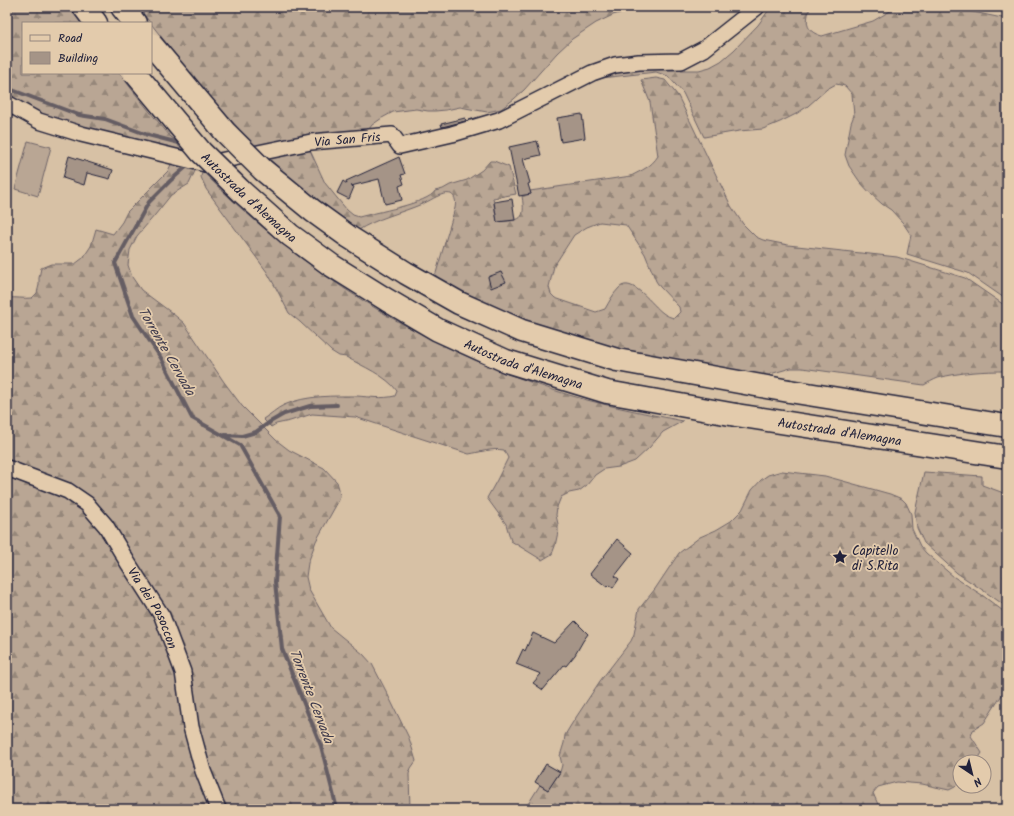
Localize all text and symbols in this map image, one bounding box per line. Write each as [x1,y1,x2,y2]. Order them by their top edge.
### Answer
legend [22,22,152,74]
text: Road [58,29,83,48]
text: Building [58,49,98,68]
street label: Via San Fris [314,127,382,154]
street label: Autostrada d'Alemagna [195,148,301,249]
water label: Torrente Cervada [132,303,201,401]
street label: Autostrada d'Alemagna [460,334,585,396]
street label: Autostrada d'Alemagna [776,413,903,453]
place label: Capitello di S.Rita [852,541,899,577]
place icon: Capitello di S.Rita [831,548,849,566]
street label: Via dei Posoccon [121,563,182,652]
water label: Torrente Cervada [283,646,340,748]
north arrow [952,754,992,794]
text: N [969,772,985,791]

